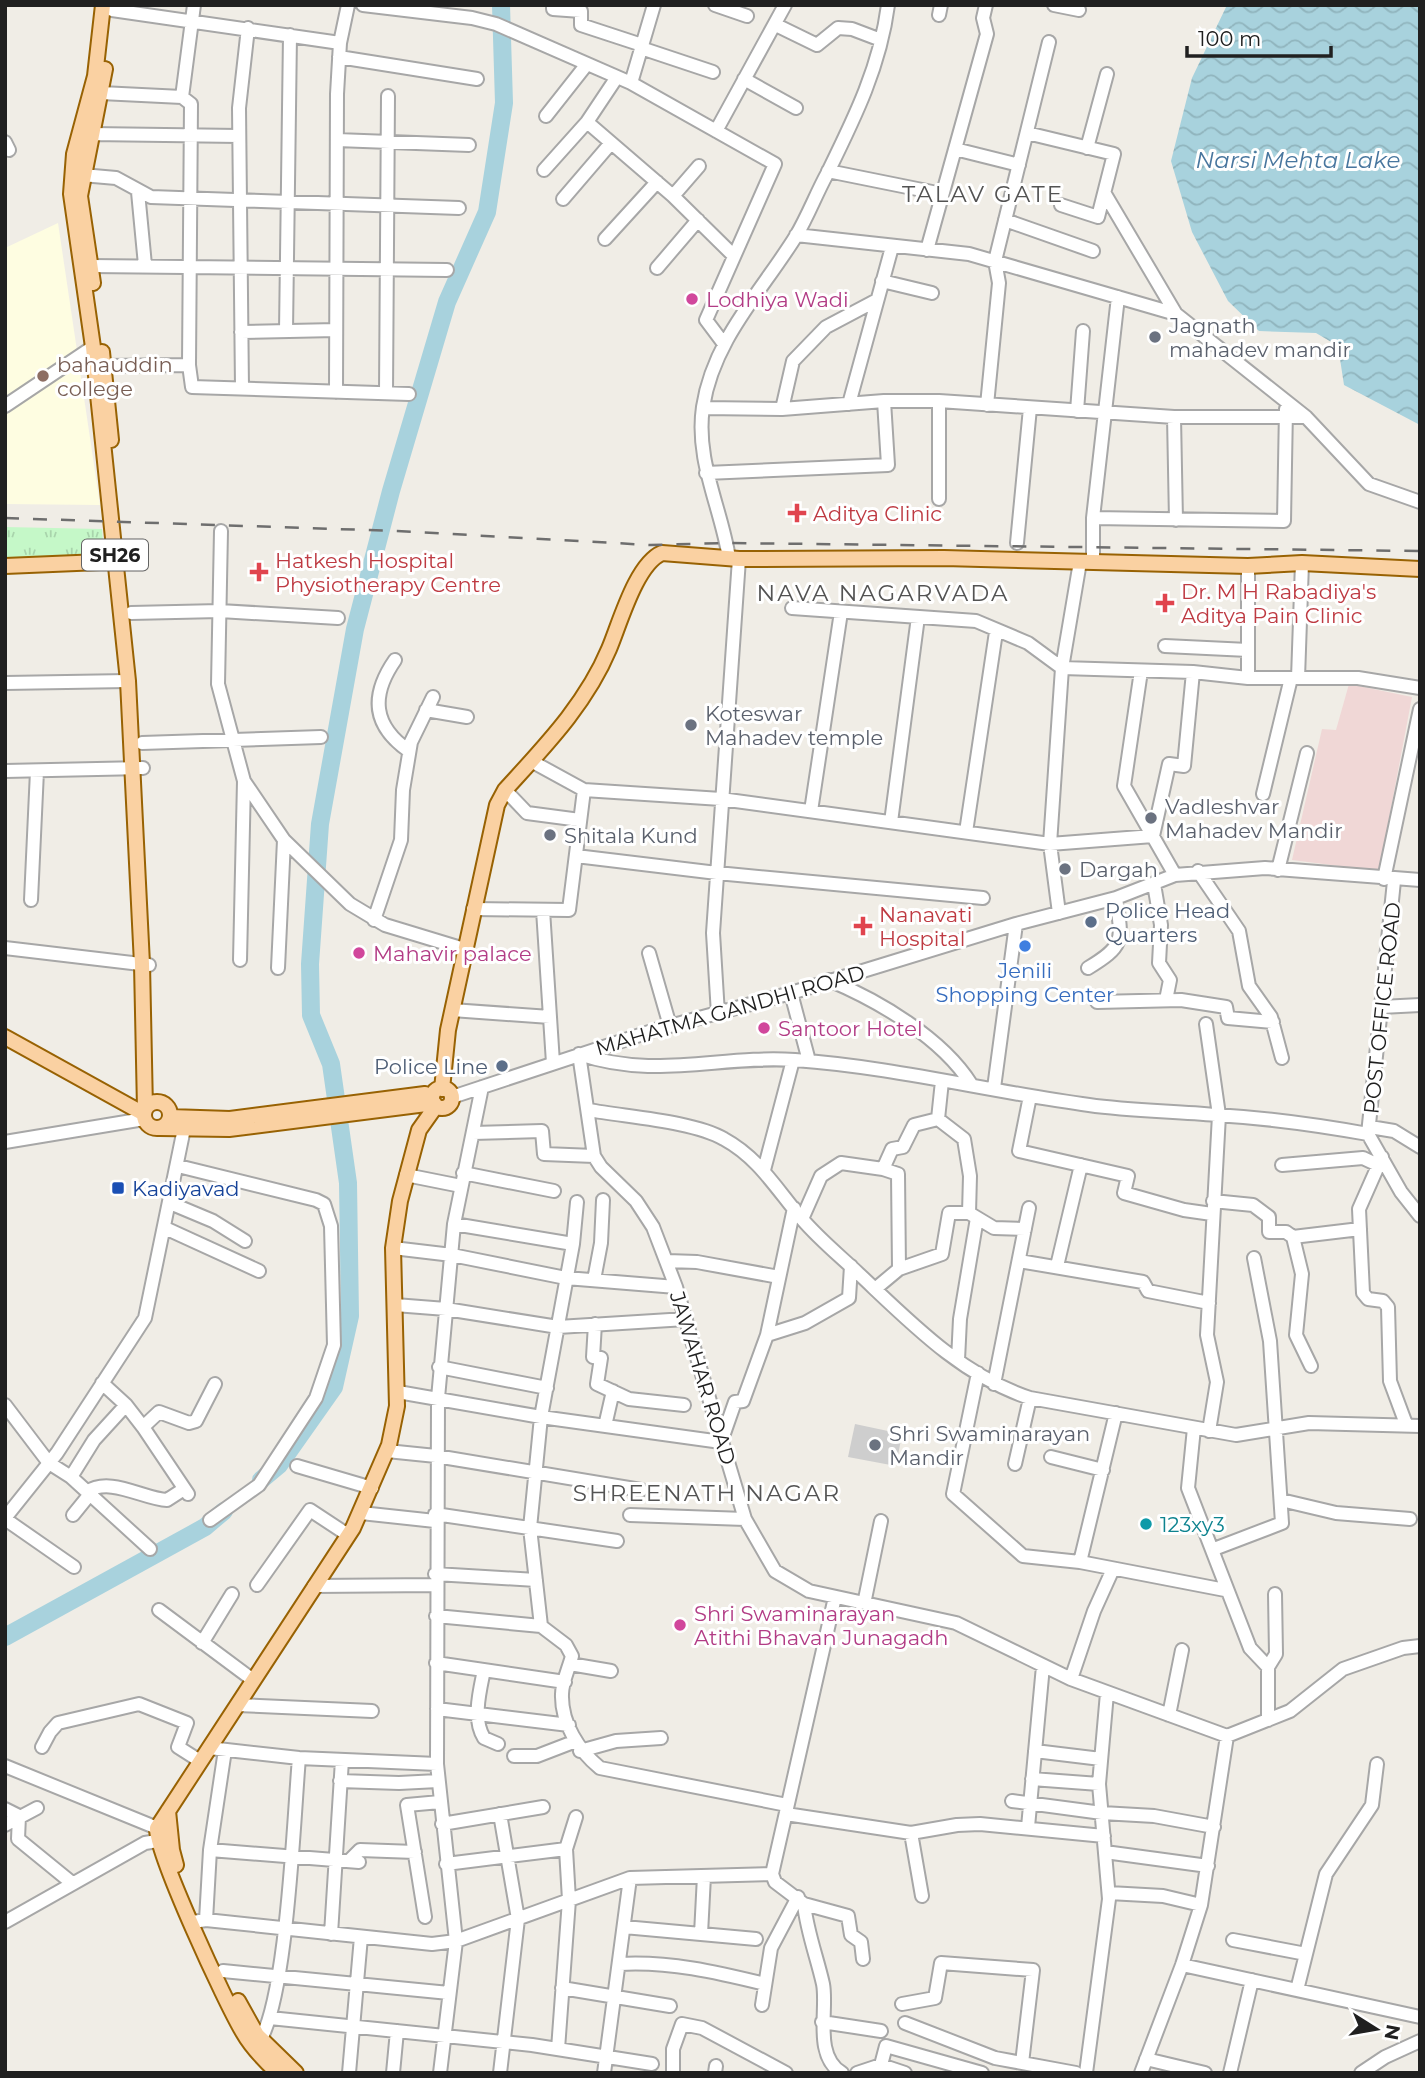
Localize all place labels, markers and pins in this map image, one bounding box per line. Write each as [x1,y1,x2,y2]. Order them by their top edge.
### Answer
place label: Lodhiya Wadi [706,287,849,312]
marker: Lodhiya Wadi [684,291,700,307]
place label: Jagnath mahadev mandir [1168,313,1351,362]
marker: Jagnath mahadev mandir [1147,329,1163,345]
place label: bahauddin college [57,352,173,401]
marker: bahauddin college [35,368,51,384]
place label: Aditya Clinic [813,501,942,526]
marker: Aditya Clinic [787,503,807,523]
place label: Hatkesh Hospital Physiotherapy Centre [275,548,501,597]
marker: Hatkesh Hospital Physiotherapy Centre [249,562,269,582]
place label: Dr. M H Rabadiya's Aditya Pain Clinic [1181,579,1376,628]
marker: Dr. M H Rabadiya's Aditya Pain Clinic [1155,593,1175,613]
place label: Koteswar Mahadev temple [705,701,883,750]
marker: Koteswar Mahadev temple [683,717,699,733]
place label: Vadleshvar Mahadev Mandir [1165,794,1343,843]
marker: Vadleshvar Mahadev Mandir [1143,810,1159,826]
place label: Shitala Kund [564,823,698,848]
marker: Shitala Kund [542,827,558,843]
place label: Dargah [1079,857,1158,882]
marker: Dargah [1057,861,1073,877]
place label: Police Head Quarters [1105,898,1230,947]
place label: Nanavati Hospital [879,902,972,951]
marker: Police Head Quarters [1083,914,1099,930]
marker: Nanavati Hospital [853,916,873,936]
marker: Jenili Shopping Center [1017,938,1033,954]
place label: Mahavir palace [373,941,532,966]
marker: Mahavir palace [351,945,367,961]
place label: Jenili Shopping Center [935,958,1115,1007]
place label: Santoor Hotel [778,1016,923,1041]
marker: Santoor Hotel [756,1020,772,1036]
place label: Police Line [374,1054,488,1079]
marker: Police Line [494,1058,510,1074]
place label: Kadiyavad [132,1176,240,1201]
marker: Kadiyavad [110,1180,126,1196]
place label: Shri Swaminarayan Mandir [889,1421,1090,1470]
marker: Shri Swaminarayan Mandir [867,1437,883,1453]
place label: 123xy3 [1160,1512,1225,1537]
marker: 123xy3 [1138,1516,1154,1532]
place label: Shri Swaminarayan Atithi Bhavan Junagadh [694,1601,949,1650]
marker: Shri Swaminarayan Atithi Bhavan Junagadh [672,1617,688,1633]

